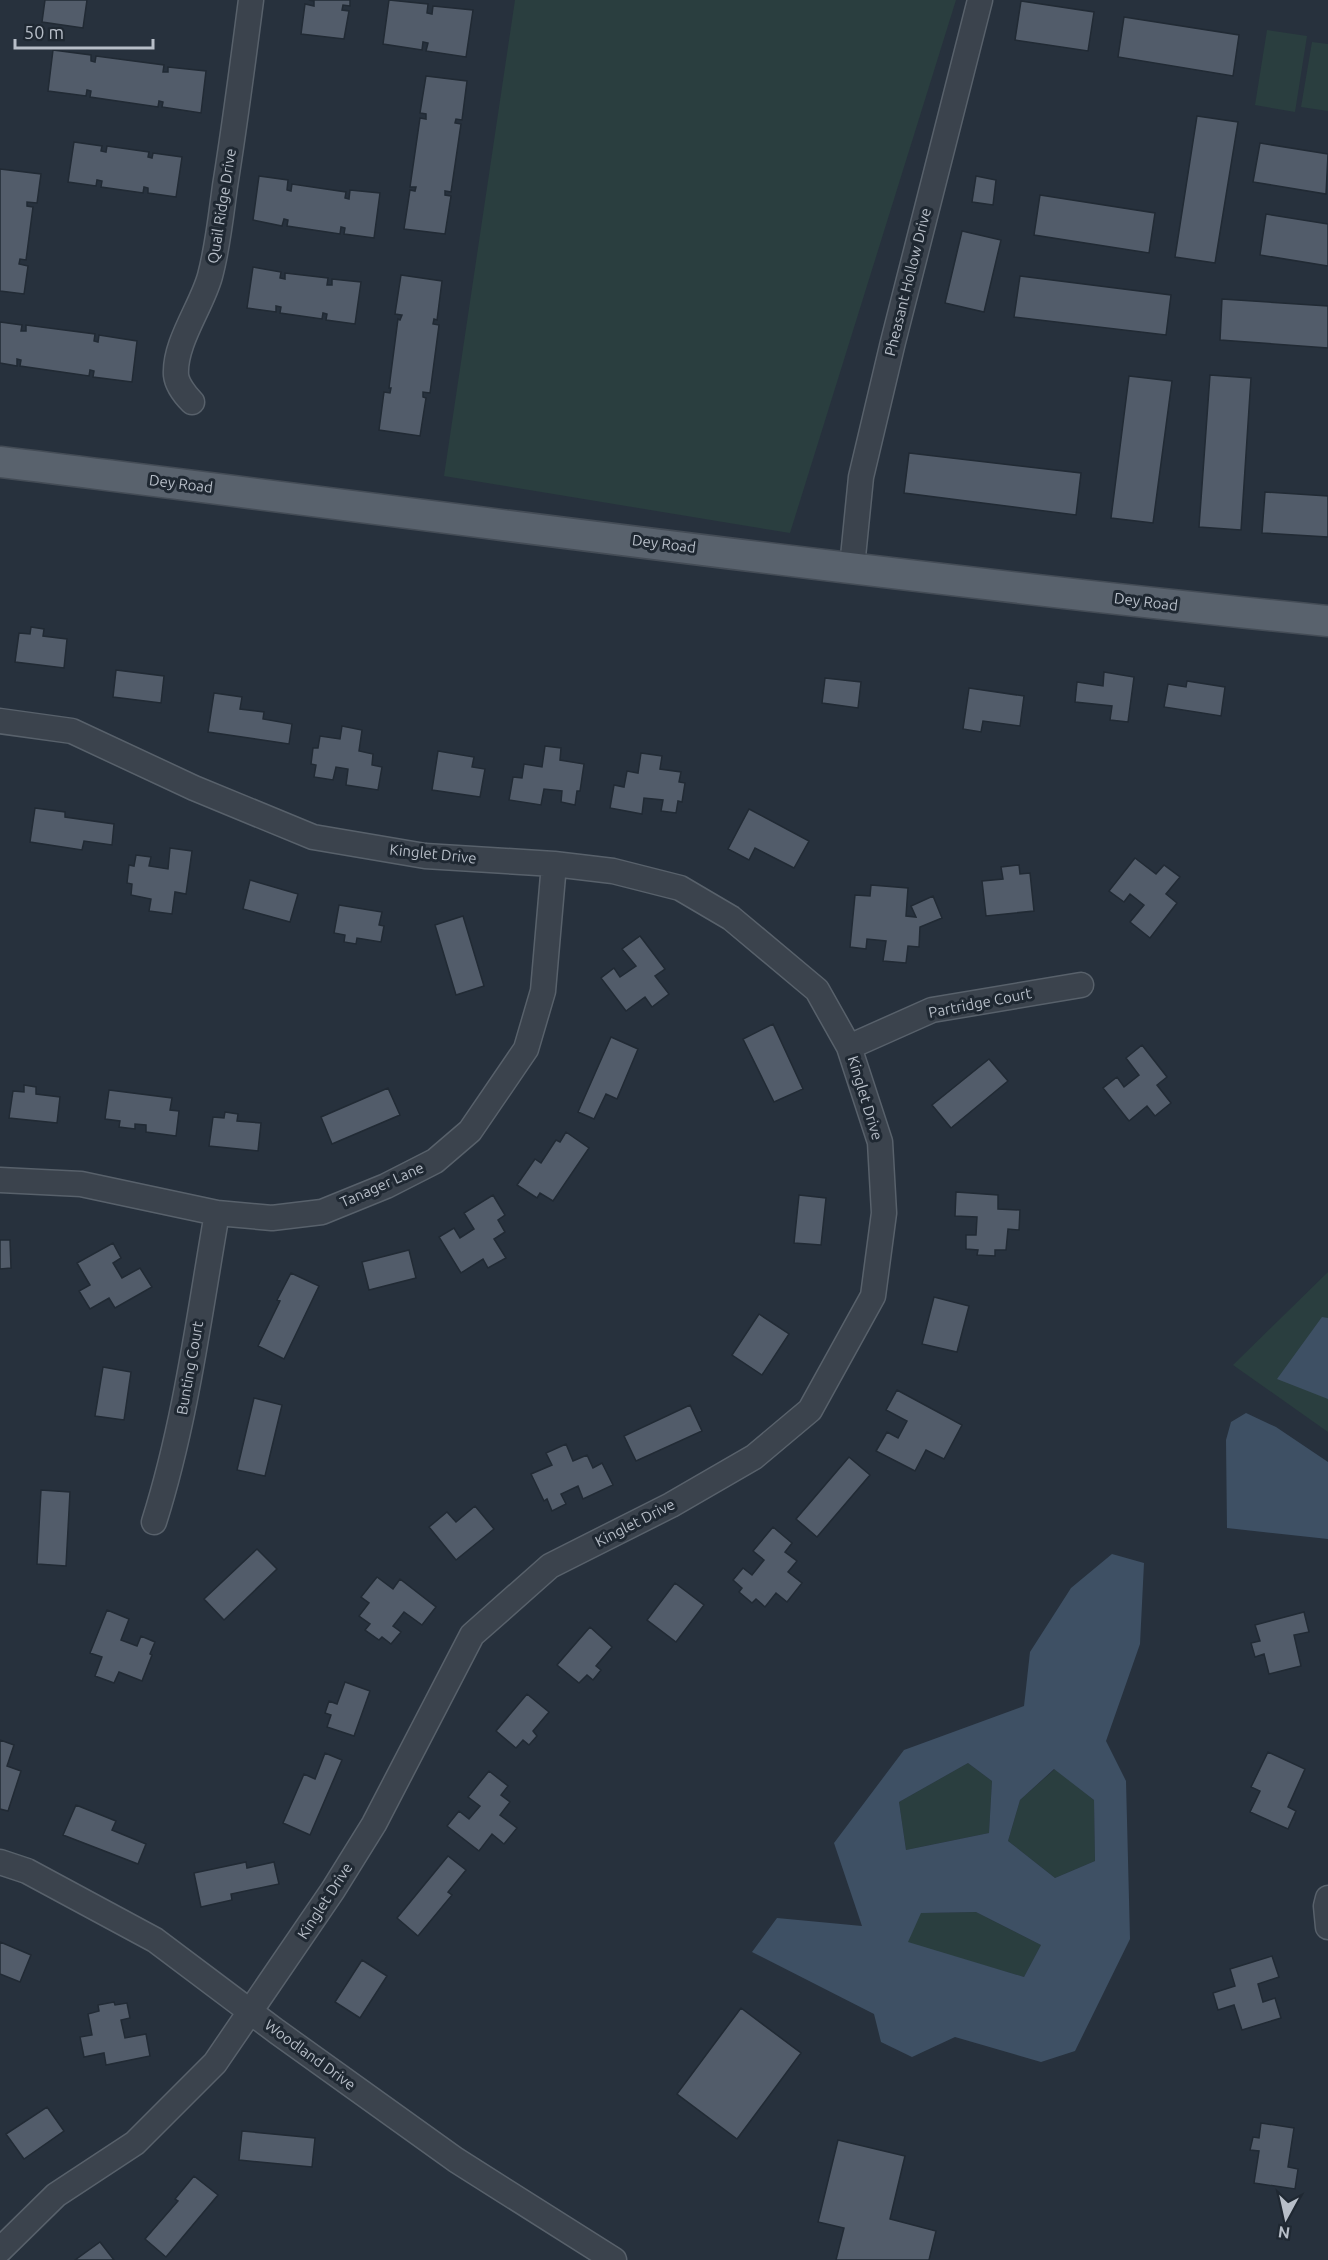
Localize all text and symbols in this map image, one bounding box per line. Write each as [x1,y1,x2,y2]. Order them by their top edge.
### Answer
scale bar [15,12,153,50]
text: 50 m [24,22,64,42]
street label: Quail Ridge Drive [204,147,239,265]
street label: Pheasant Hollow Drive [881,206,934,358]
street label: Dey Road [148,471,214,496]
street label: Dey Road [631,531,697,556]
street label: Dey Road [1113,589,1179,614]
street label: Kinglet Drive [389,840,477,867]
street label: Partridge Court [927,984,1033,1021]
street label: Kinglet Drive [845,1054,886,1142]
street label: Tanager Lane [337,1158,426,1211]
street label: Bunting Court [173,1320,206,1416]
street label: Kinglet Drive [592,1495,678,1550]
street label: Kinglet Drive [294,1859,355,1942]
street label: Woodland Drive [262,2016,359,2093]
north arrow [1256,2188,1316,2248]
text: N [1277,2223,1291,2243]

